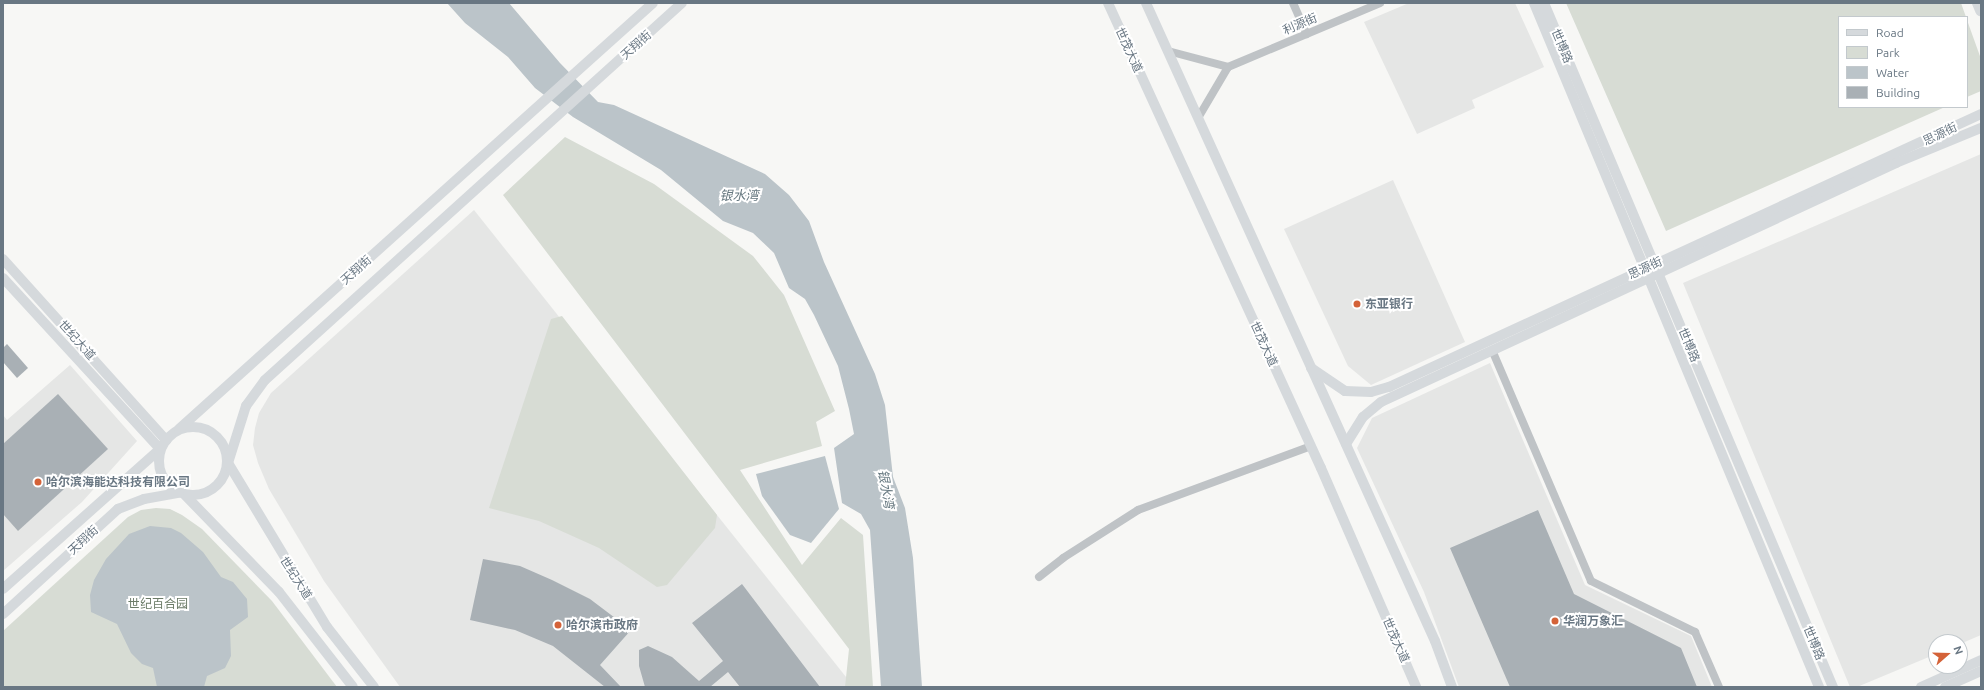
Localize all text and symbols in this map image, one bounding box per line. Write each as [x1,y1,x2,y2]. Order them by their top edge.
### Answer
street label: 利源街 [1281,10,1319,38]
legend [1838,16,1968,108]
street label: 世茂大道 [1112,25,1146,75]
text: Road [1876,26,1904,39]
street label: 世博路 [1548,27,1576,65]
street label: 天翔街 [618,28,654,62]
text: Park [1876,46,1900,59]
text: Water [1876,66,1909,79]
text: Building [1876,86,1920,99]
street label: 思源街 [1921,120,1959,148]
water label: 银水湾 [720,187,758,203]
street label: 天翔街 [338,253,374,287]
street label: 思源街 [1626,254,1664,282]
place label: 东亚银行 [1365,297,1413,311]
marker: 东亚银行 [1352,299,1362,309]
street label: 世纪大道 [56,317,98,363]
street label: 世茂大道 [1247,319,1281,369]
street label: 世博路 [1675,326,1703,364]
water label: 银水湾 [875,468,897,510]
place label: 哈尔滨海能达科技有限公司 [46,475,190,489]
marker: 哈尔滨海能达科技有限公司 [33,477,43,487]
street label: 天翔街 [65,522,101,558]
street label: 世纪大道 [277,554,315,602]
park label: 世纪百合园 [128,597,188,611]
place label: 华润万象汇 [1563,614,1623,628]
street label: 世茂大道 [1380,615,1412,665]
marker: 华润万象汇 [1550,616,1560,626]
place label: 哈尔滨市政府 [566,618,638,632]
marker: 哈尔滨市政府 [553,620,563,630]
street label: 世博路 [1800,624,1828,662]
north arrow [1928,634,1968,674]
text: N [1951,644,1965,656]

